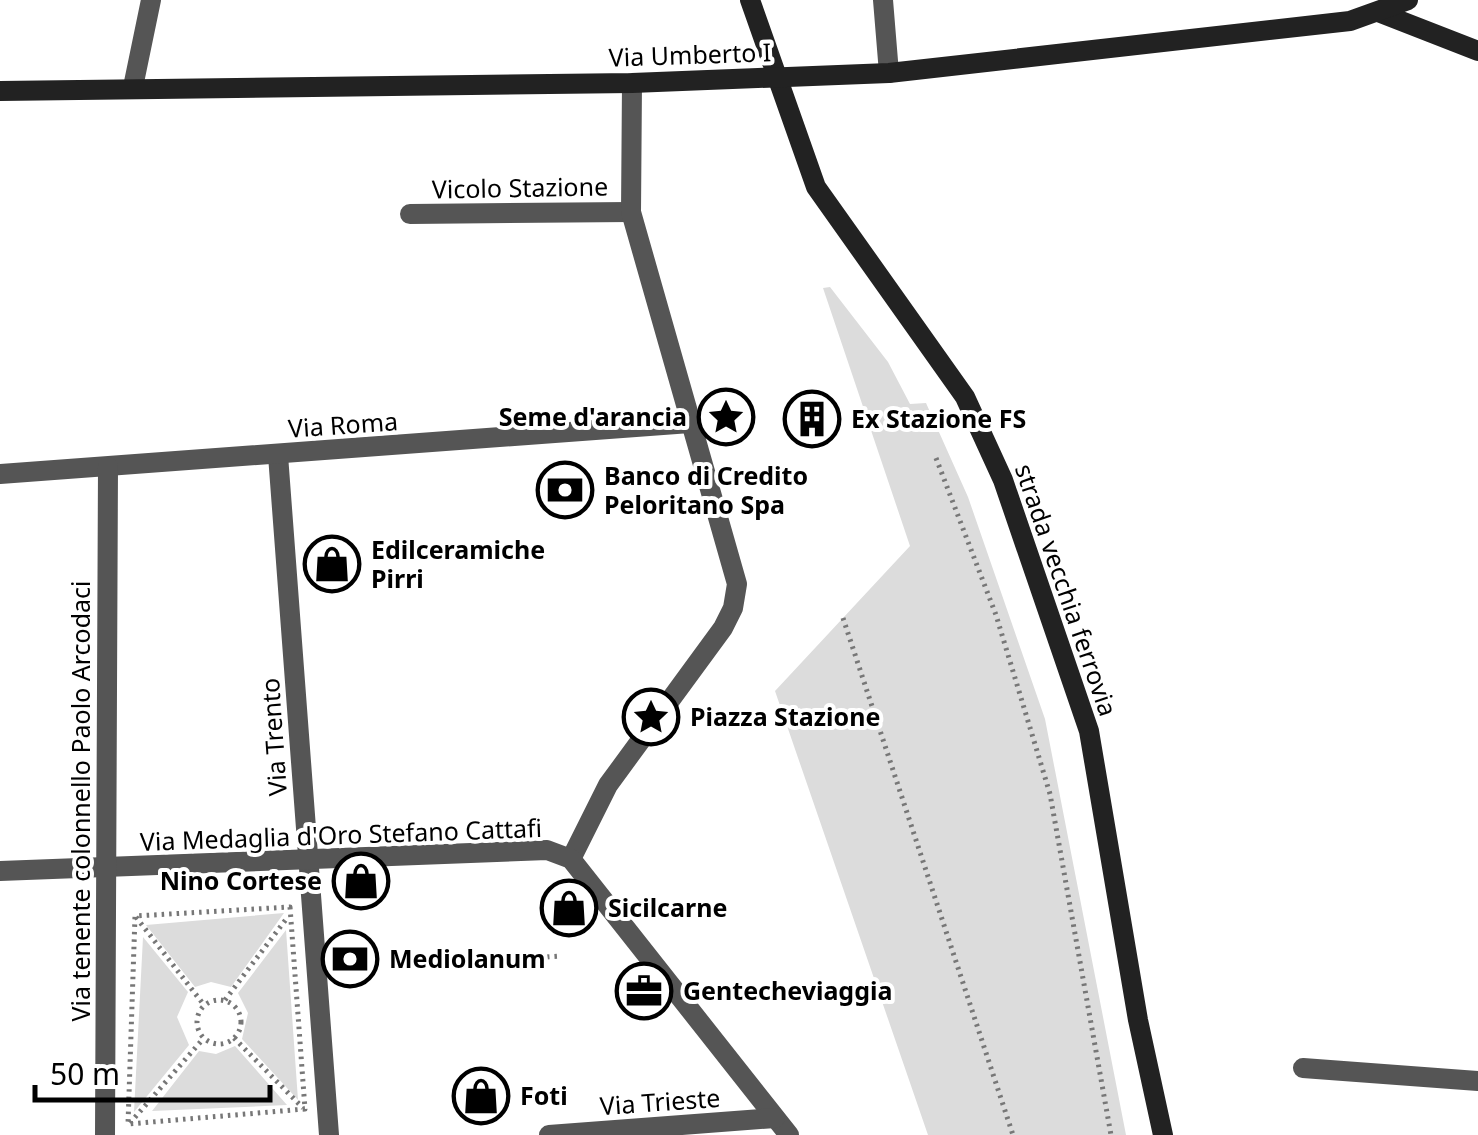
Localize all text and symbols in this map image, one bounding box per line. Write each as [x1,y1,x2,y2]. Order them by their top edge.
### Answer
street label: Via Umberto I [608,34,772,74]
street label: Vicolo Stazione [432,168,608,206]
place icon: Seme d'arancia [696,387,756,447]
building icon: Ex Stazione FS [782,389,842,449]
place label: Seme d'arancia [499,399,687,433]
place label: Ex Stazione FS [851,401,1026,435]
street label: Via Roma [287,403,399,445]
place label: Banco di Credito Peloritano Spa [604,458,808,521]
street label: strada vecchia ferrovia [1008,459,1126,720]
bank icon: Banco di Credito Peloritano Spa [535,460,595,520]
place label: Edilceramiche Pirri [371,532,545,595]
shop icon: Edilceramiche Pirri [302,534,362,594]
street label: Via tenente colonnello Paolo Arcodaci [63,580,97,1022]
street label: Via Trento [252,677,294,797]
place icon: Piazza Stazione [621,687,681,747]
place label: Piazza Stazione [690,699,880,733]
street label: Via Medaglia d'Oro Stefano Cattafi [139,810,543,858]
shop icon: Nino Cortese [331,851,391,911]
place label: Nino Cortese [160,863,322,897]
shop icon: Sicilcarne [539,878,599,938]
place label: Sicilcarne [608,890,727,924]
bank icon: Mediolanum [320,929,380,989]
place label: Mediolanum [389,941,546,975]
office icon: Gentecheviaggia [614,961,674,1021]
place label: Gentecheviaggia [683,973,892,1007]
scale bar [35,1040,270,1102]
text: 50 m [50,1053,120,1094]
shop icon: Foti [451,1066,511,1126]
place label: Foti [520,1078,568,1112]
street label: Via Trieste [599,1080,721,1122]

